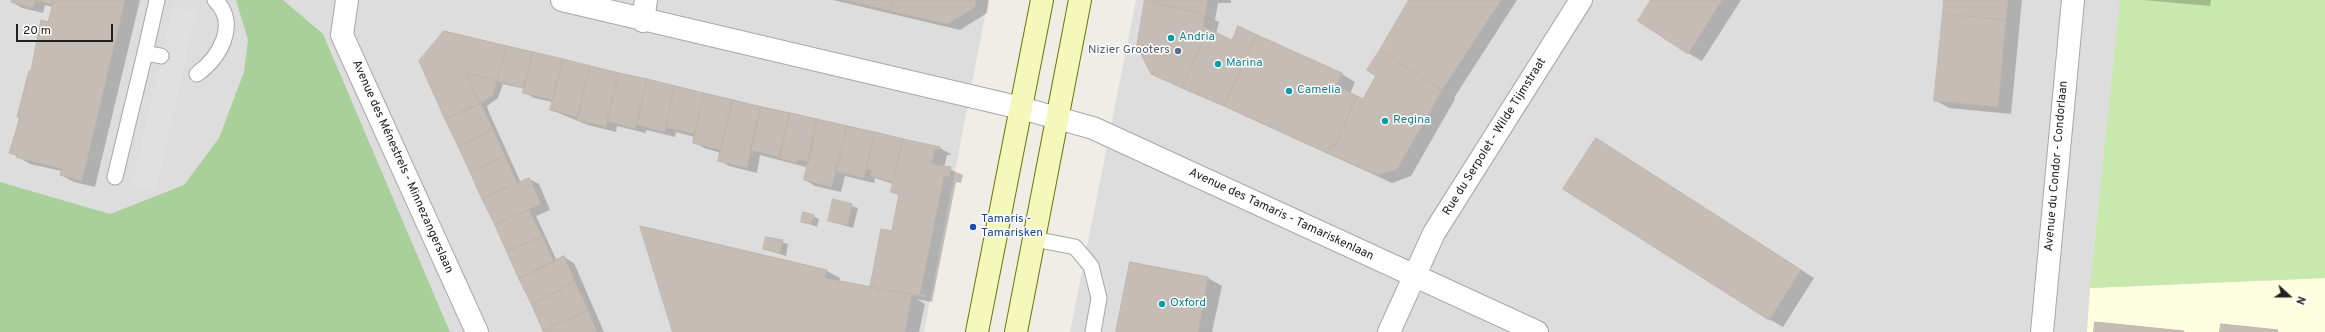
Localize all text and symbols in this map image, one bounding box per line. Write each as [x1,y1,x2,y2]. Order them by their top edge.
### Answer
scale bar [18,16,115,42]
text: 20 m [23,23,51,39]
place label: Andria [1179,31,1215,45]
marker: Andria [1166,33,1176,43]
place label: Nizier Grooters [1088,44,1170,58]
marker: Nizier Grooters [1173,46,1183,56]
street label: Rue du Serpolet - Wilde Tijmstraat [1440,55,1550,219]
place label: Marina [1226,57,1263,71]
street label: Avenue des Ménestrels - Minnezangerslaan [348,58,456,276]
marker: Marina [1213,59,1223,69]
street label: Avenue du Condor - Condorlaan [2042,80,2072,252]
place label: Camelia [1297,84,1341,98]
marker: Camelia [1284,86,1294,96]
place label: Regina [1393,114,1430,128]
marker: Regina [1380,116,1390,126]
street label: Avenue des Tamaris - Tamariskenlaan [1186,166,1376,264]
place label: Tamaris - Tamarisken [981,213,1043,241]
marker: Tamaris - Tamarisken [968,222,978,232]
north arrow [2269,276,2309,316]
text: N [2292,294,2308,306]
place label: Oxford [1170,297,1206,311]
marker: Oxford [1157,299,1167,309]

